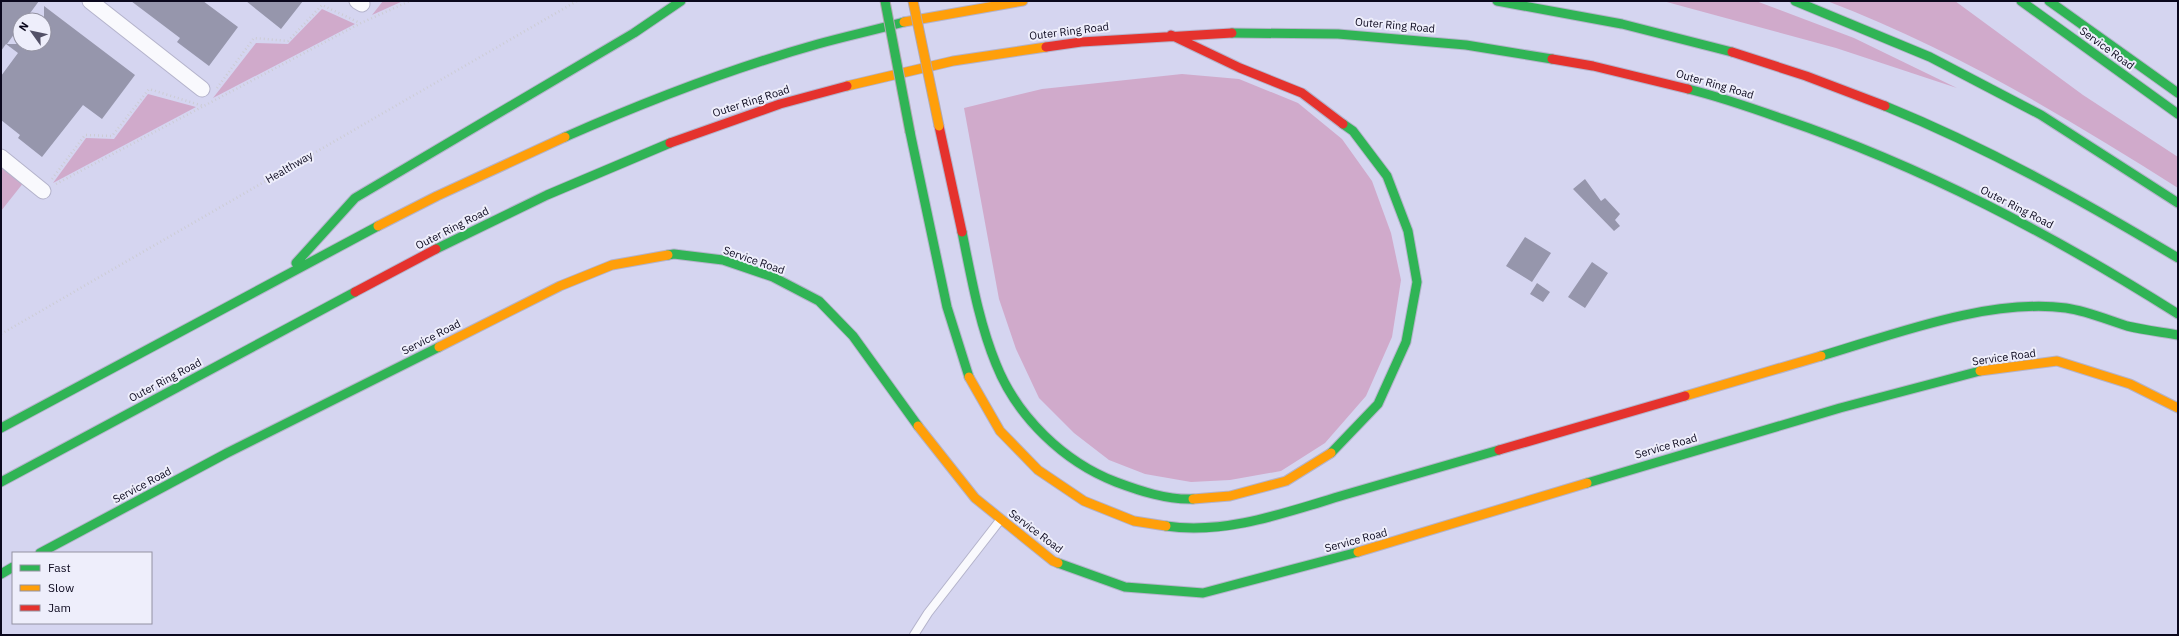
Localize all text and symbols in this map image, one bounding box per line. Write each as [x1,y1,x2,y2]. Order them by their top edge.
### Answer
north arrow [12,12,52,52]
street label: Outer Ring Road [1354,15,1436,35]
text: N [16,19,32,34]
street label: Outer Ring Road [1028,19,1110,43]
street label: Service Road [2077,23,2137,73]
street label: Outer Ring Road [1674,66,1756,102]
street label: Outer Ring Road [711,82,791,120]
street label: Healthway [263,148,316,186]
street label: Outer Ring Road [1978,183,2056,231]
street label: Outer Ring Road [413,204,491,252]
street label: Service Road [721,243,787,277]
street label: Service Road [399,316,463,358]
street label: Service Road [1971,346,2037,368]
street label: Outer Ring Road [126,355,204,405]
street label: Service Road [1633,430,1699,462]
street label: Service Road [110,464,174,506]
street label: Service Road [1006,506,1066,556]
street label: Service Road [1323,525,1389,555]
legend [12,552,152,624]
text: Fast [48,560,71,575]
text: Slow [48,580,74,595]
text: Jam [48,600,71,615]

